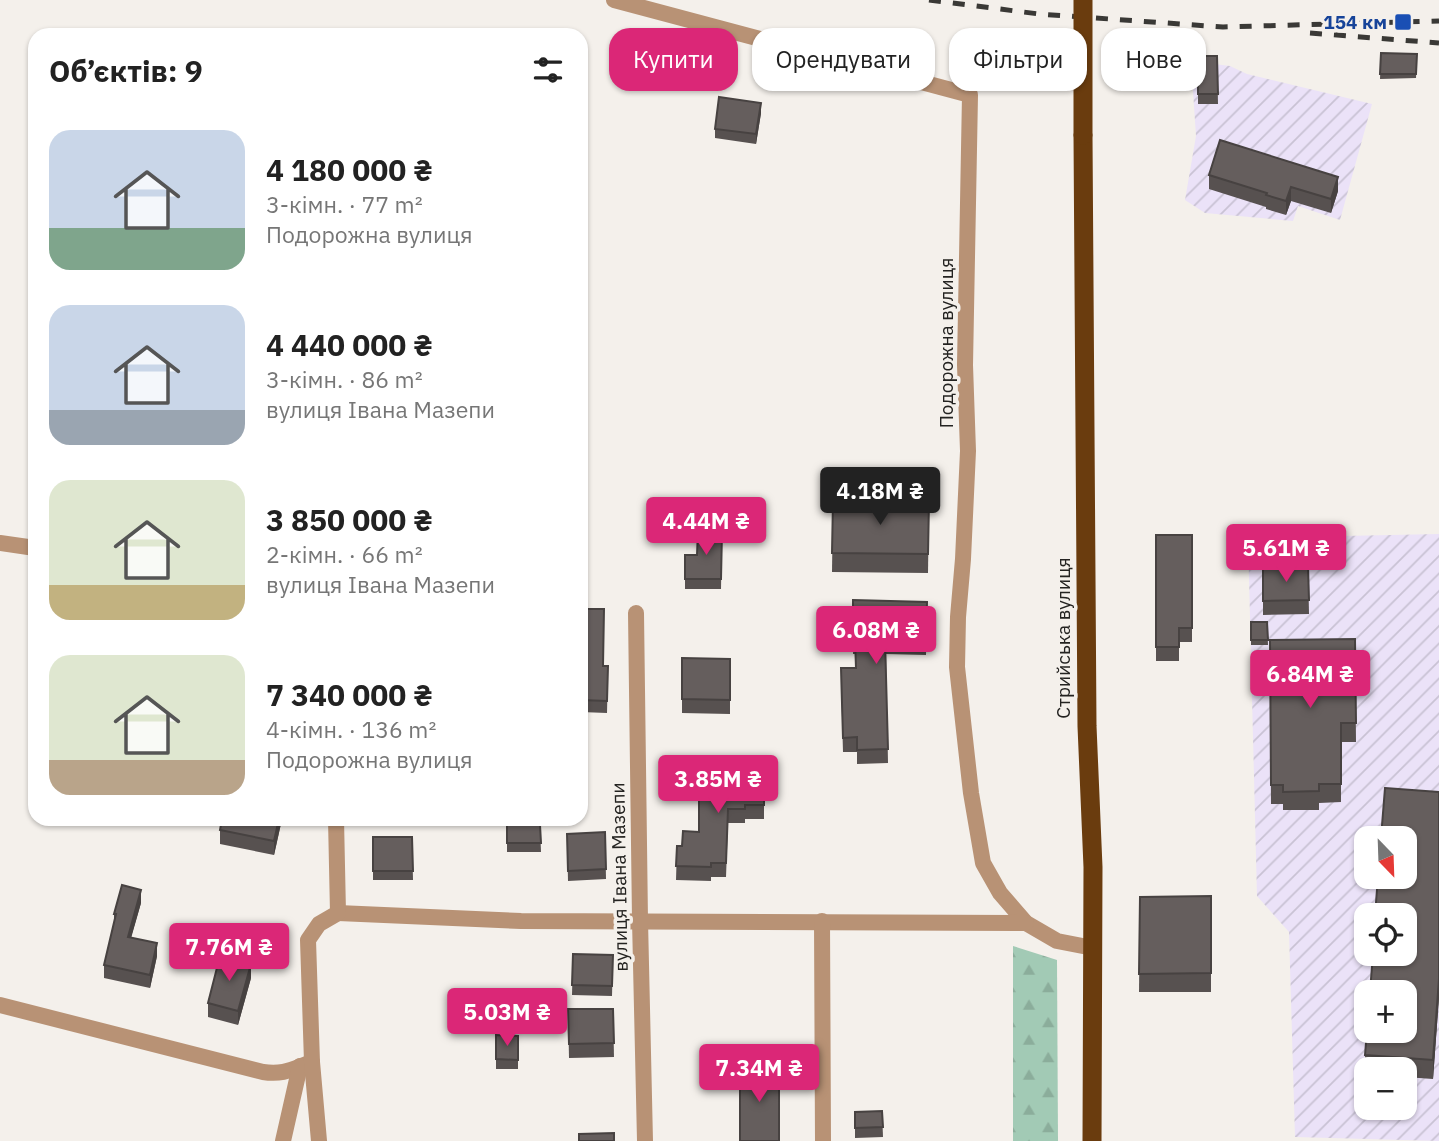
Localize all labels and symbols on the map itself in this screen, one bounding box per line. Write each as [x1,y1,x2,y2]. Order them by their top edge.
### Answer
place label: 154 км [1323,10,1387,34]
marker: 154 км [1393,12,1413,32]
street label: Подорожна вулиця [934,258,958,428]
pin: 4.18M ₴ [815,468,945,527]
pin: 4.44M ₴ [641,498,771,557]
pin: 5.61M ₴ [1221,524,1351,584]
street label: Стрийська вулиця [1051,557,1075,719]
pin: 6.08M ₴ [811,606,941,666]
pin: 6.84M ₴ [1245,650,1375,710]
pin: 3.85M ₴ [653,756,783,815]
street label: вулиця Івана Мазепи [605,782,633,972]
north arrow [1354,826,1418,889]
pin: 7.76M ₴ [164,923,294,983]
pin: 5.03M ₴ [442,988,572,1048]
pin: 7.34M ₴ [694,1044,824,1104]

